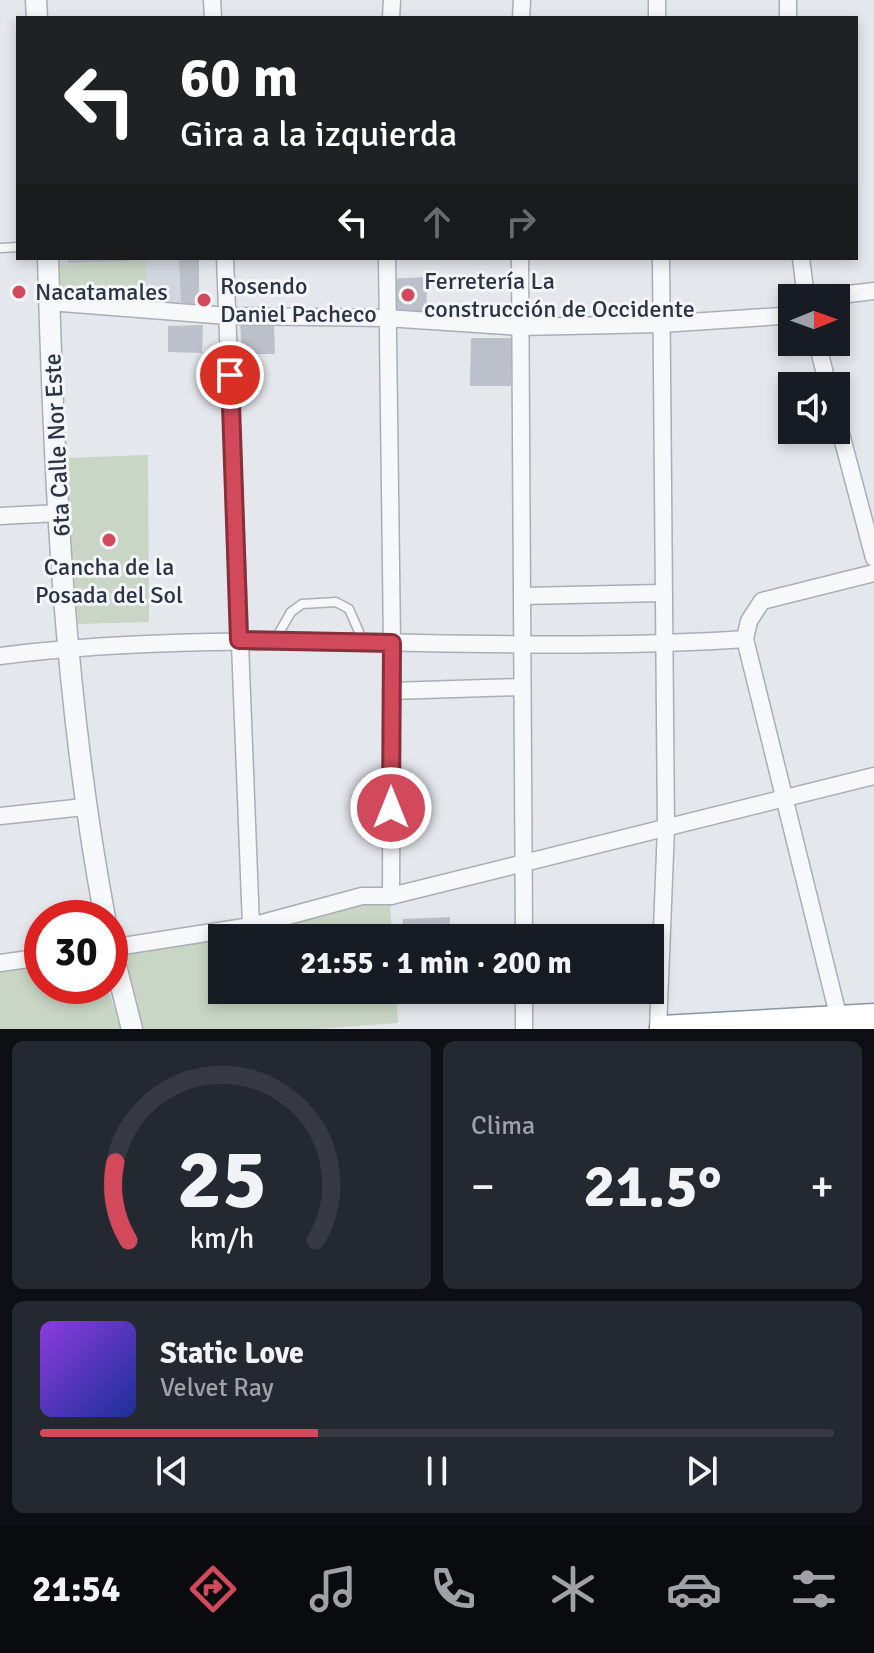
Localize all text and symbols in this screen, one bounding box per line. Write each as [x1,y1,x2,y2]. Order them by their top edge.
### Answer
text: 60 m [180,43,298,112]
icon: left [48,48,152,152]
text: Gira a la izquierda [180,112,457,157]
icon: left [331,200,375,244]
icon: ahead [415,200,459,244]
icon: right [499,200,543,244]
place label: Ferretería La construcción de Occidente [424,266,695,324]
place label: Rosendo Daniel Pacheco [220,271,377,329]
place label: Nacatamales [35,277,168,307]
marker: Nacatamales [10,283,28,301]
north arrow [778,284,850,356]
map controls [778,284,850,444]
marker: Ferretería La construcción de Occidente [399,286,417,304]
marker: Rosendo Daniel Pacheco [195,291,213,309]
pin [196,341,264,409]
street label: 6ta Calle Nor Este [37,353,77,537]
icon: arrive [208,353,252,397]
button: sound [778,372,850,444]
marker: Cancha de la Posada del Sol [100,531,118,549]
place label: Cancha de la Posada del Sol [35,552,183,610]
position arrow [349,766,433,850]
speed limit sign: 30 [24,900,128,1004]
text: 21:55 · 1 min · 200 m [300,945,572,982]
text: Clima [471,1110,535,1142]
text: 25 [177,1129,266,1231]
text: 21.5° [583,1150,722,1224]
text: − [471,1160,495,1214]
text: + [810,1160,834,1214]
text: km/h [189,1221,254,1256]
text: Static Love [160,1335,304,1372]
text: Velvet Ray [160,1372,274,1404]
icon: previous [150,1449,194,1493]
icon: pause [415,1449,459,1493]
icon: next [680,1449,724,1493]
icon: directions [185,1561,241,1617]
icon: music [305,1561,361,1617]
icon: phone [425,1561,481,1617]
icon: climate [545,1561,601,1617]
icon: car [666,1561,722,1617]
icon: filters [786,1561,842,1617]
text: 21:54 [32,1567,120,1612]

